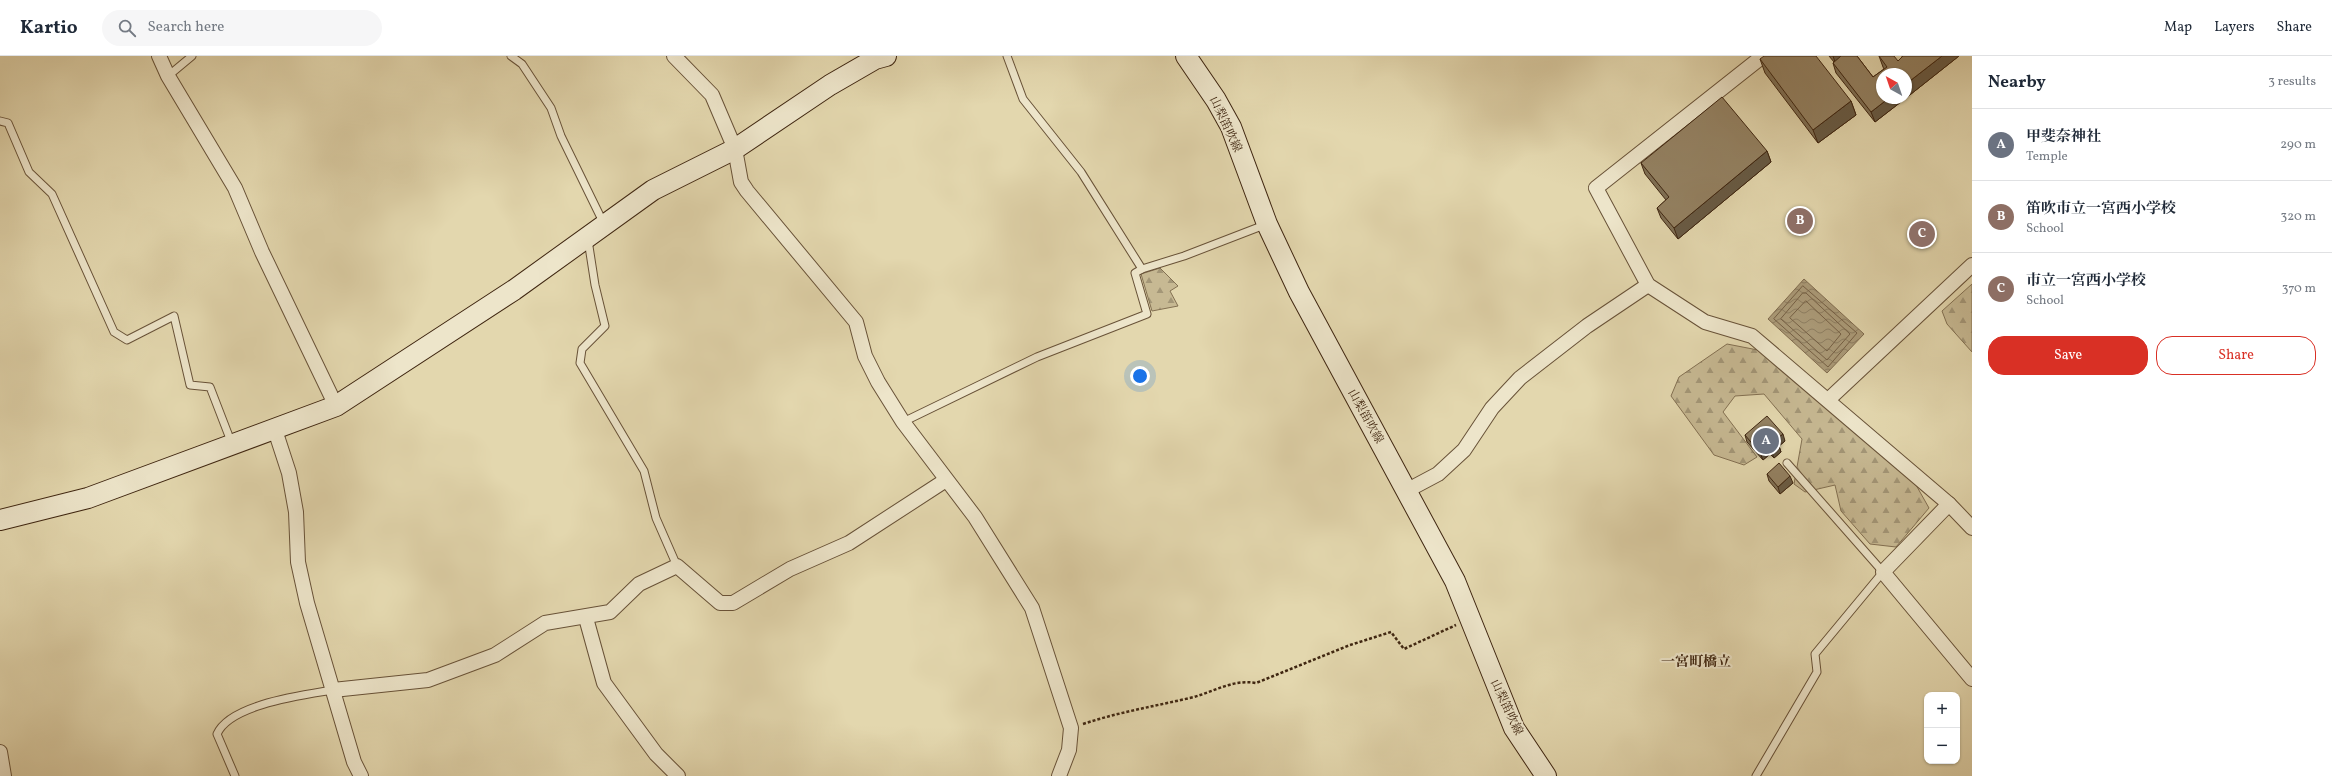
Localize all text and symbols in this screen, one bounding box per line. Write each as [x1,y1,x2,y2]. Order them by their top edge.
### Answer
search box [102,10,382,46]
text: Kartio [20,15,78,41]
icon: search [116,17,138,39]
text: Search here [148,17,224,38]
text: Map [2164,18,2192,37]
text: Layers [2214,18,2254,37]
text: Share [2276,18,2312,37]
north arrow [1876,68,1912,104]
text: Nearby [1988,71,2046,94]
text: 3 results [2268,73,2316,91]
street label: 山梨笛吹線 [1205,94,1245,155]
text: 甲斐奈神社 [2026,127,2101,148]
text: A [1996,136,2006,154]
text: 290 m [2280,136,2316,154]
text: Temple [2026,148,2068,166]
text: 笛吹市立一宮西小学校 [2026,199,2176,220]
pin: B [1787,206,1813,236]
text: B [1997,208,2005,226]
text: 320 m [2281,208,2316,226]
pin: C [1909,219,1935,249]
text: School [2026,220,2064,238]
text: 市立一宮西小学校 [2026,271,2146,292]
text: C [1997,280,2005,298]
text: 370 m [2282,280,2316,298]
text: School [2026,292,2064,310]
button: Save [1988,336,2148,375]
button: Share [2156,336,2316,375]
your location [1130,366,1150,386]
street label: 山梨笛吹線 [1344,386,1387,447]
pin: A [1753,426,1779,456]
district label: 一宮町橋立 [1661,653,1731,672]
street label: 山梨笛吹線 [1486,677,1526,738]
map controls [1924,692,1960,764]
button: + [1924,692,1960,728]
button: − [1924,728,1960,764]

